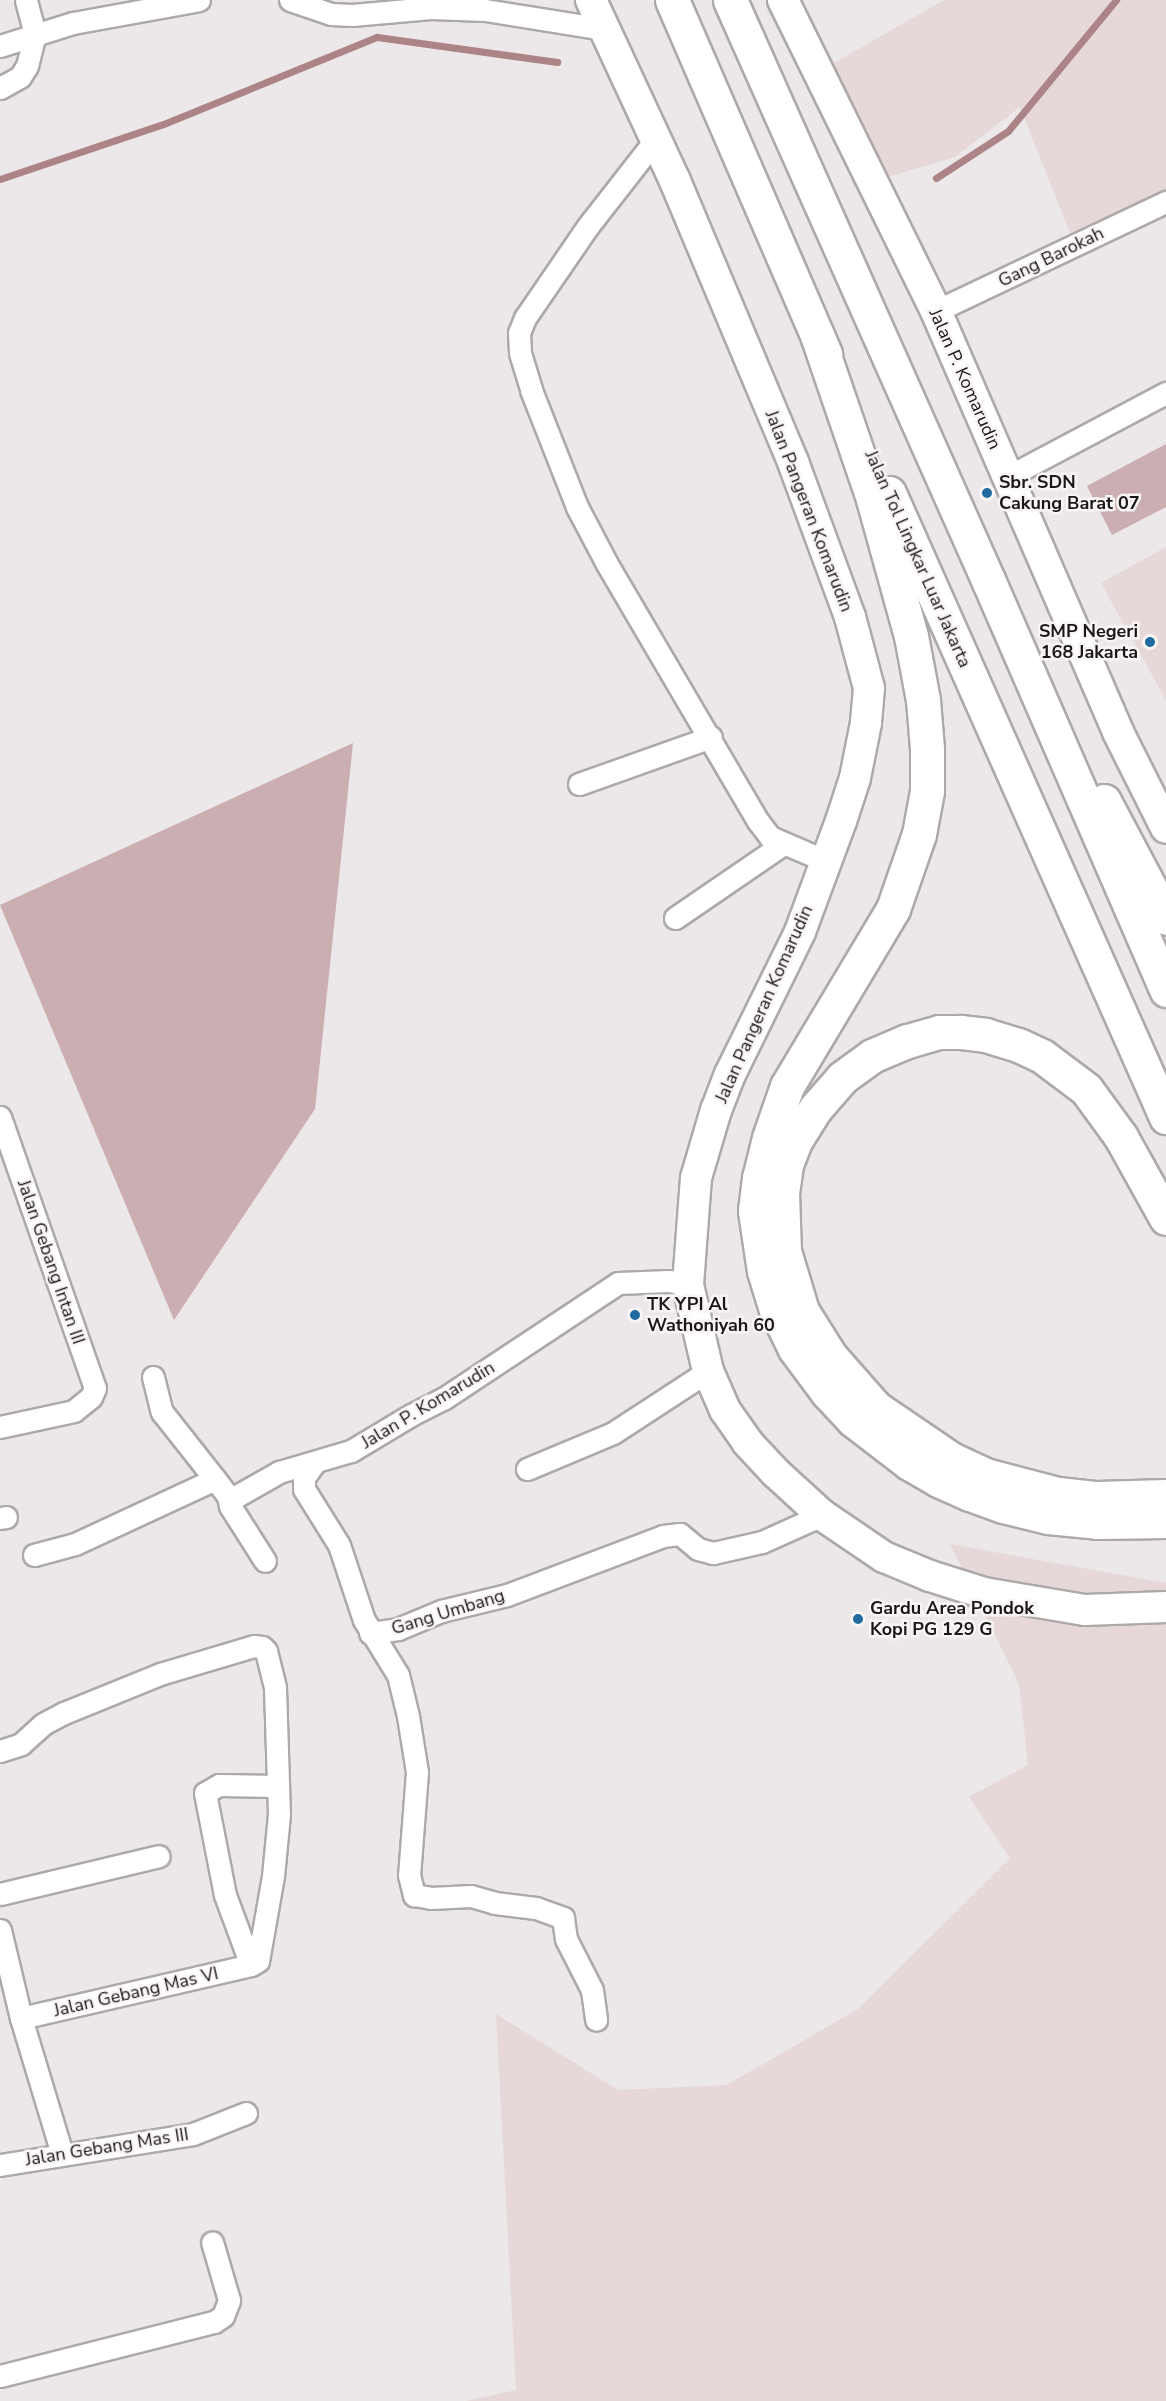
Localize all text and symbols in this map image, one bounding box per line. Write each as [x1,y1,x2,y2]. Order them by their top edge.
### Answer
street label: Gang Barokah [995,222,1107,292]
street label: Jalan P. Komarudin [924,305,1006,453]
street label: Jalan Pangeran Komarudin [761,407,857,615]
street label: Jalan Tol Lingkar Luar Jakarta [860,447,976,671]
place label: Sbr. SDN Cakung Barat 07 [999,472,1139,514]
marker: Sbr. SDN Cakung Barat 07 [980,486,994,500]
place label: SMP Negeri 168 Jakarta [1039,621,1138,664]
marker: SMP Negeri 168 Jakarta [1143,635,1157,649]
street label: Jalan Pangeran Komarudin [711,902,817,1106]
street label: Jalan Gebang Intan III [13,1177,89,1347]
place label: TK YPI Al Wathoniyah 60 [647,1294,775,1336]
marker: TK YPI Al Wathoniyah 60 [628,1308,642,1322]
street label: Jalan P. Komarudin [357,1357,499,1453]
street label: Gang Umbang [389,1585,507,1639]
place label: Gardu Area Pondok Kopi PG 129 G [870,1598,1034,1640]
marker: Gardu Area Pondok Kopi PG 129 G [851,1612,865,1626]
street label: Jalan Gebang Mas VI [52,1963,220,2021]
street label: Jalan Gebang Mas III [24,2123,190,2171]

